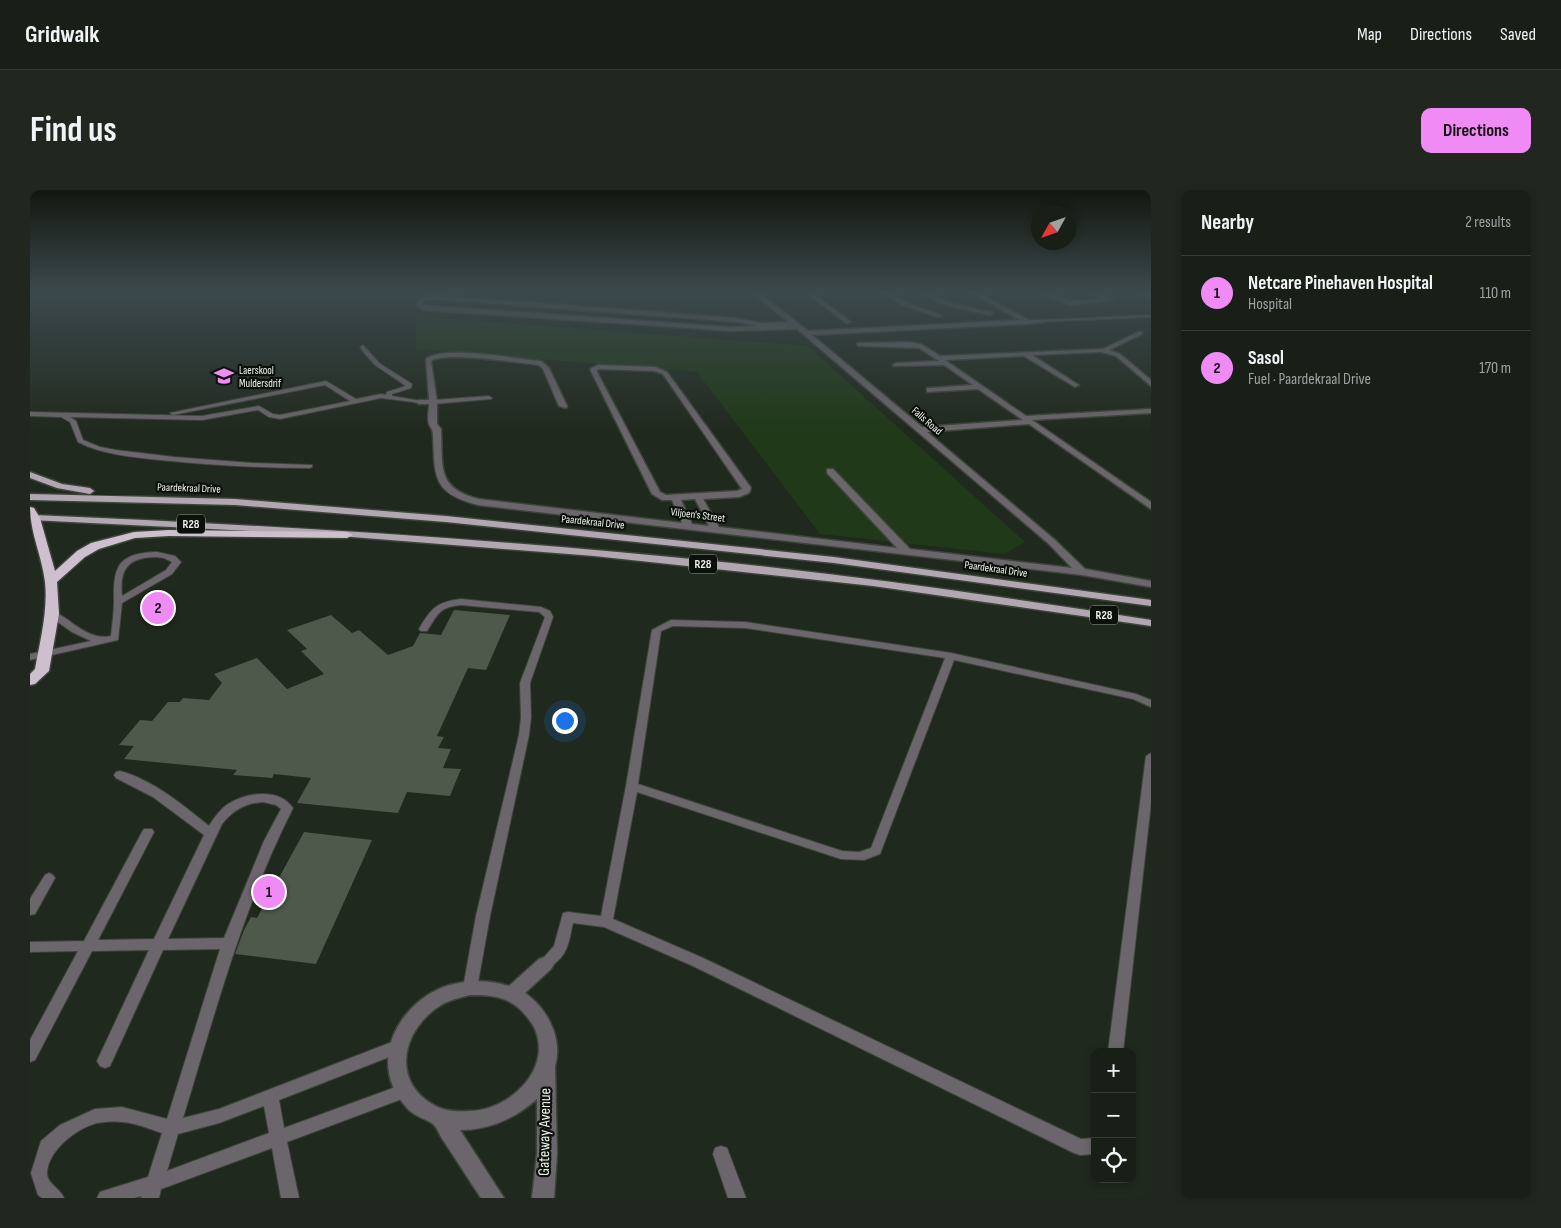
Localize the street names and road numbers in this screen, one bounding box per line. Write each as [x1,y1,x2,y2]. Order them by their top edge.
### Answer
street label: Falls Road [909,404,945,438]
street label: Paardekraal Drive [157,480,221,496]
street label: Viljoen's Street [670,505,727,525]
street label: Paardekraal Drive [561,512,625,532]
road number: R28 [177,514,205,534]
road number: R28 [689,554,717,574]
street label: Paardekraal Drive [964,558,1028,580]
road number: R28 [1090,606,1118,624]
street label: Gateway Avenue [535,1088,555,1176]

